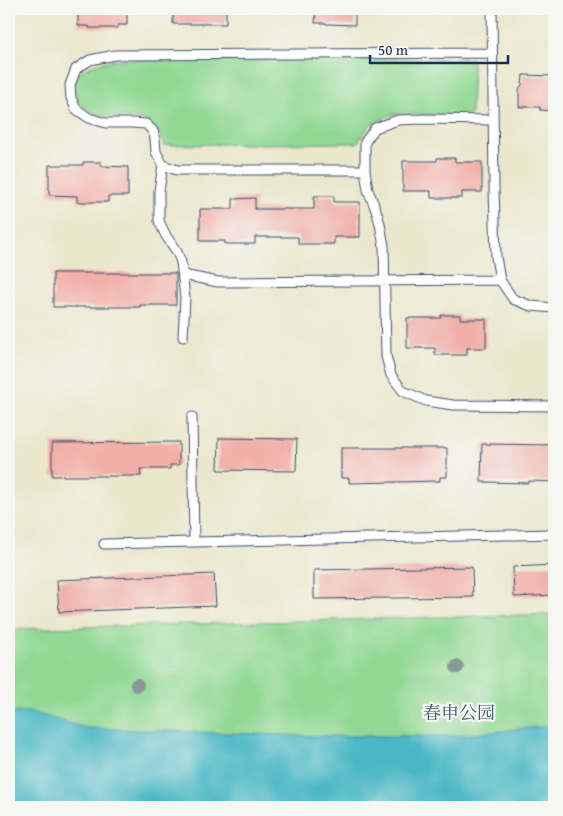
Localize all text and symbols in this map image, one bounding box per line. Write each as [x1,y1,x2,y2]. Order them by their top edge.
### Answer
scale bar [370,32,508,64]
text: 50 m [378,39,409,60]
park label: 春申公园 [423,699,495,726]

